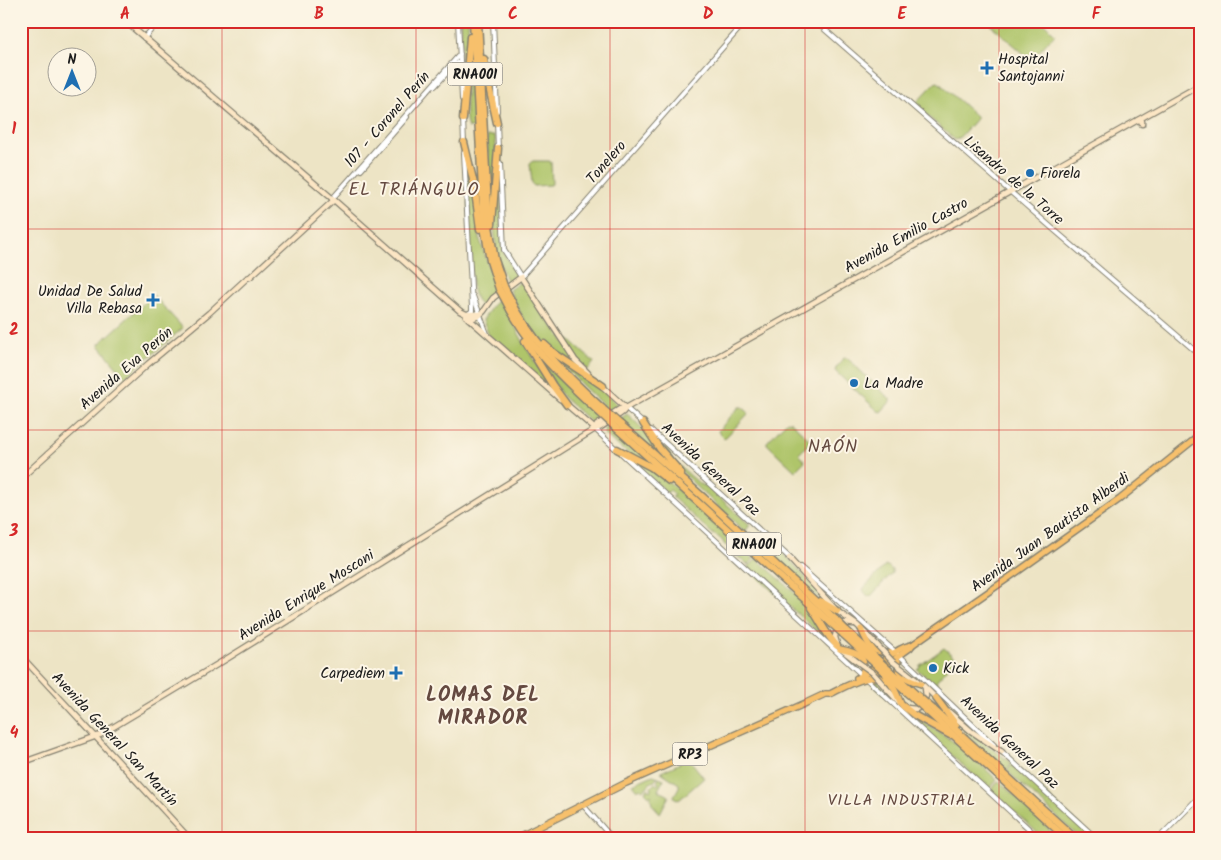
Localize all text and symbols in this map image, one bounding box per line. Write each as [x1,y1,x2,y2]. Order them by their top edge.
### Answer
text: A [120,2,130,27]
text: B [314,2,324,27]
text: C [508,2,518,27]
text: D [703,2,714,27]
text: E [898,2,908,27]
text: F [1092,2,1102,27]
north arrow [48,48,98,98]
place label: Hospital Santojanni [998,48,1065,89]
text: N [68,49,77,71]
marker: Hospital Santojanni [980,61,994,75]
road number: RNA001 [448,62,502,86]
street label: 107 - Coronel Perín [339,66,437,173]
text: 1 [12,117,17,142]
street label: Lisandro de la Torre [958,130,1069,232]
street label: Tonelero [581,135,633,190]
place label: Fiorela [1040,162,1081,186]
marker: Fiorela [1024,167,1036,179]
district label: EL TRIÁNGULO [348,176,480,205]
street label: Avenida Emilio Castro [840,192,973,280]
place label: Unidad De Salud Villa Rebasa [38,280,143,321]
marker: Unidad De Salud Villa Rebasa [146,293,160,307]
text: 2 [9,318,19,343]
street label: Avenida Eva Perón [75,321,179,416]
place label: La Madre [864,372,924,396]
marker: La Madre [848,377,860,389]
street label: Avenida General Paz [655,417,766,523]
district label: NAÓN [808,433,858,462]
street label: Avenida Juan Bautista Alberdi [966,466,1136,599]
text: 3 [9,519,19,544]
road number: RNA001 [726,532,782,556]
street label: Avenida Enrique Mosconi [234,543,381,648]
place label: Kick [943,657,970,681]
place label: Carpediem [320,662,385,686]
marker: Kick [927,662,939,674]
marker: Carpediem [389,666,403,680]
street label: Avenida General San Martín [45,667,183,813]
district label: LOMAS DEL MIRADOR [426,680,540,735]
street label: Avenida General Paz [954,690,1065,796]
text: 4 [10,721,19,746]
road number: RP3 [672,742,708,766]
district label: VILLA INDUSTRIAL [828,788,976,813]

